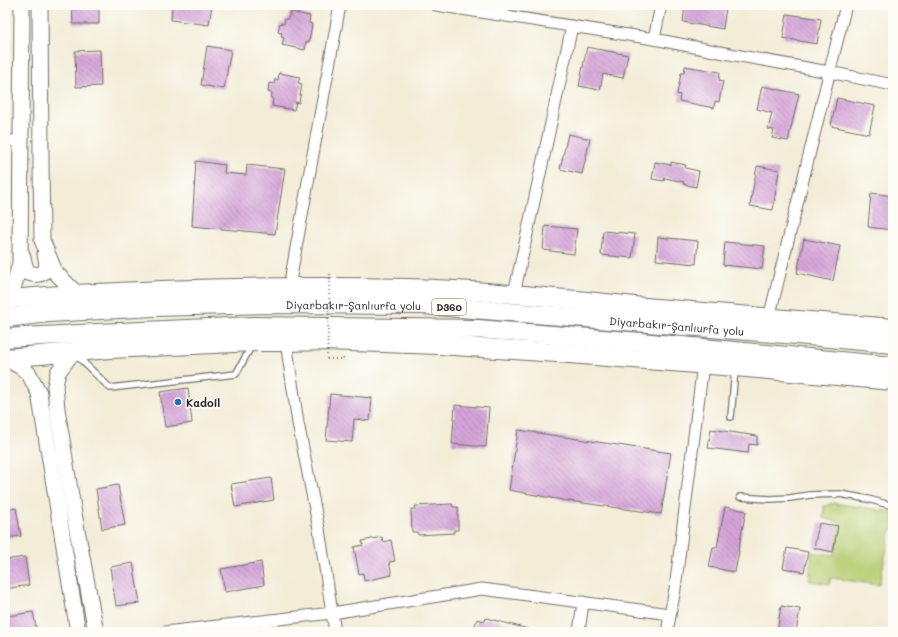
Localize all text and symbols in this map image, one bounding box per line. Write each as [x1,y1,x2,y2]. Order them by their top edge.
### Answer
street label: Diyarbakır-Şanlıurfa yolu [286,297,421,312]
road number: D360 [432,299,466,315]
street label: Diyarbakır-Şanlıurfa yolu [609,312,745,338]
place label: Kadoil [186,395,220,410]
marker: Kadoil [173,397,183,407]

